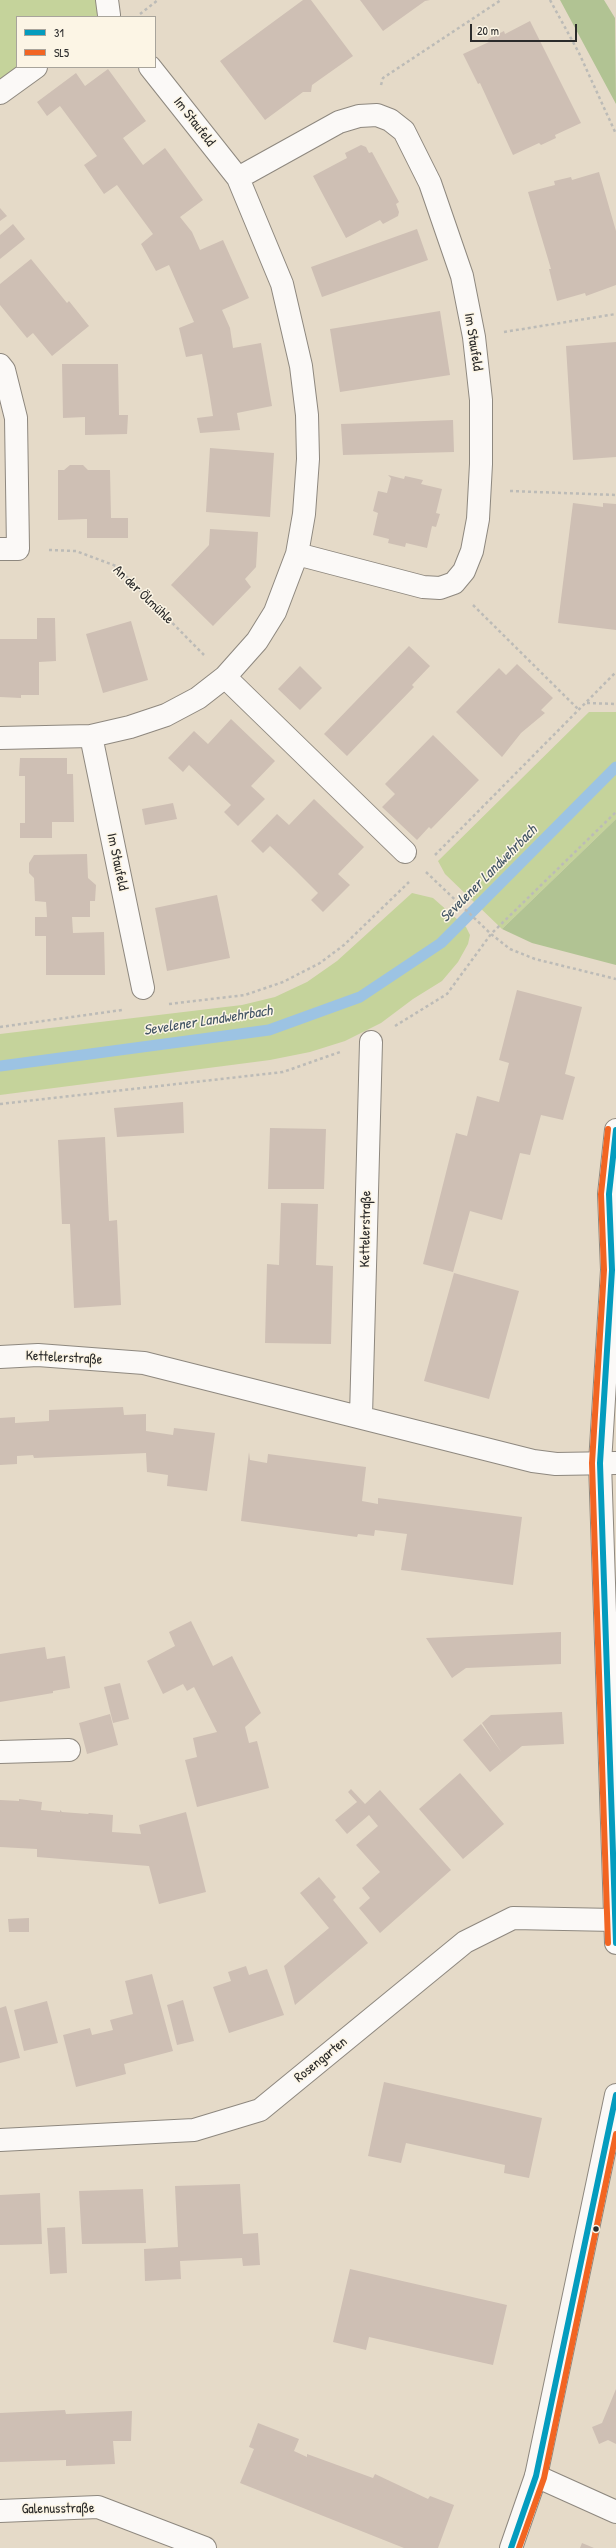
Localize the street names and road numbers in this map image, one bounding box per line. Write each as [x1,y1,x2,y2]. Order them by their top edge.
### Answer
street label: Im Staufeld [169,94,219,150]
street label: Im Staufeld [460,312,486,372]
street label: An der Ölmühle [109,562,177,628]
street label: Im Staufeld [103,832,131,892]
street label: Kettelerstraße [357,1190,375,1268]
street label: Kettelerstraße [25,1348,103,1368]
street label: Rosengarten [291,2034,351,2086]
street label: Galenusstraße [21,2500,95,2518]

